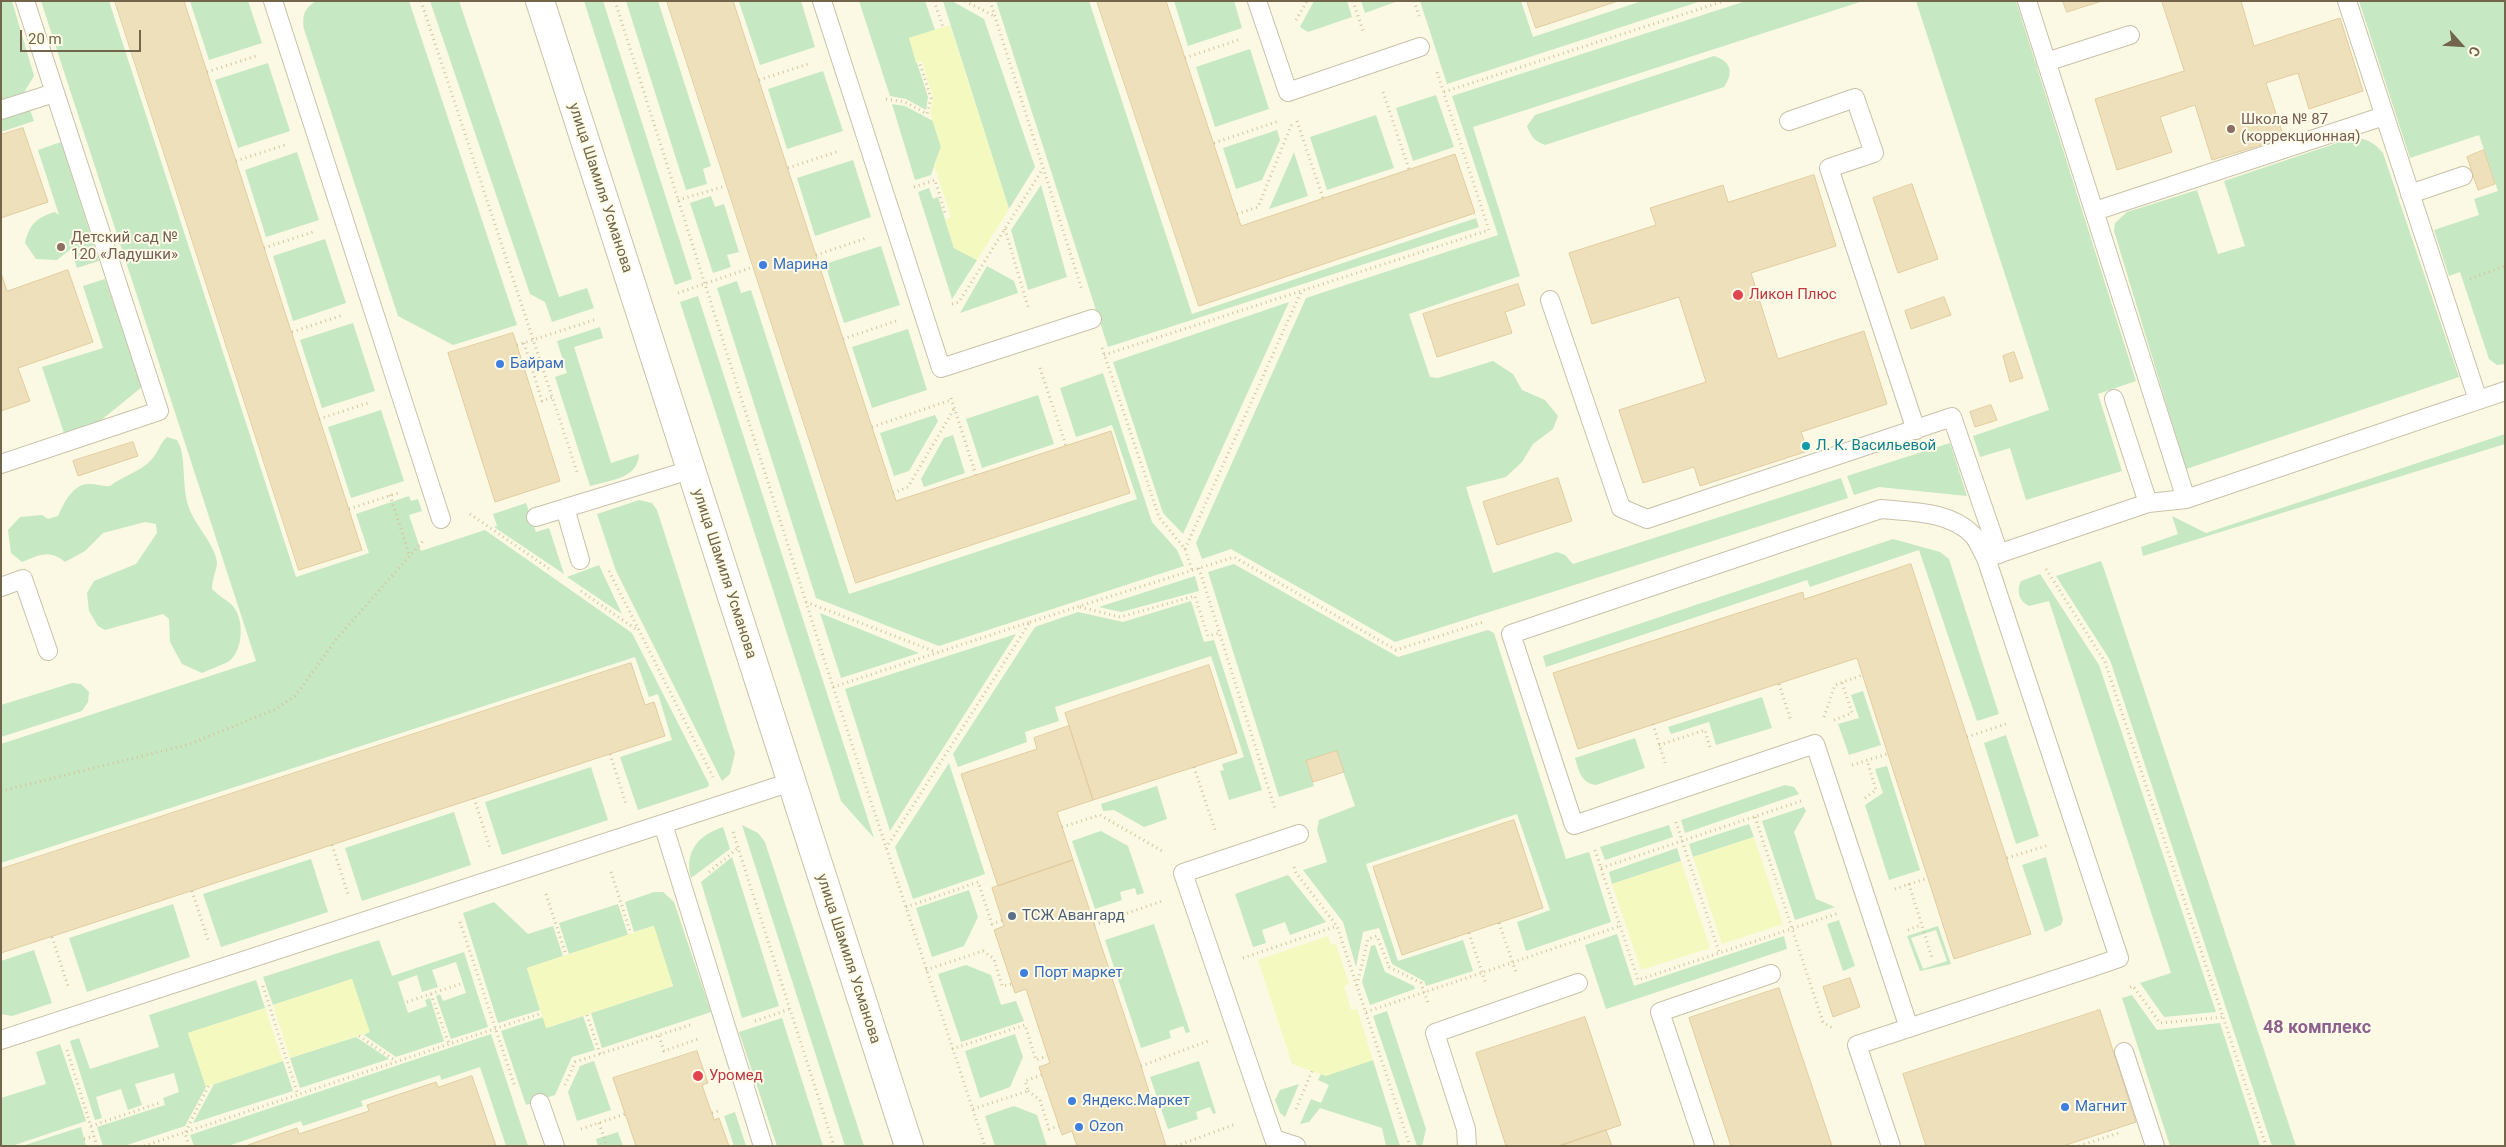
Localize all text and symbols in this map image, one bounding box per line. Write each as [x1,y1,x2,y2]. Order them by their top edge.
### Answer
scale bar [22,20,144,52]
north arrow [2436,20,2486,70]
text: 20 m [28,30,62,48]
text: С [2465,44,2484,59]
street label: улица Шамиля Усманова [564,101,636,275]
place label: Школа № 87 (коррекционная) [2241,111,2361,146]
marker: Школа № 87 (коррекционная) [2225,123,2237,135]
place label: Детский сад № 120 «Ладушки» [71,229,178,264]
marker: Детский сад № 120 «Ладушки» [55,241,67,253]
place label: Марина [773,256,828,274]
marker: Марина [757,259,769,271]
place label: Ликон Плюс [1749,286,1837,304]
marker: Ликон Плюс [1731,288,1745,302]
place label: Байрам [510,355,564,373]
marker: Байрам [494,358,506,370]
place label: Л. К. Васильевой [1816,437,1936,455]
marker: Л. К. Васильевой [1800,440,1812,452]
street label: улица Шамиля Усманова [688,487,760,661]
street label: улица Шамиля Усманова [812,872,884,1046]
place label: ТСЖ Авангард [1022,907,1125,925]
marker: ТСЖ Авангард [1006,910,1018,922]
place label: Порт маркет [1034,964,1123,982]
marker: Порт маркет [1018,967,1030,979]
district label: 48 комплекс [2263,1017,2371,1039]
place label: Уромед [709,1067,763,1085]
marker: Уромед [691,1069,705,1083]
place label: Яндекс.Маркет [1082,1092,1190,1110]
marker: Яндекс.Маркет [1066,1095,1078,1107]
place label: Магнит [2075,1098,2127,1116]
marker: Магнит [2059,1101,2071,1113]
place label: Ozon [1089,1118,1123,1136]
marker: Ozon [1073,1121,1085,1133]

